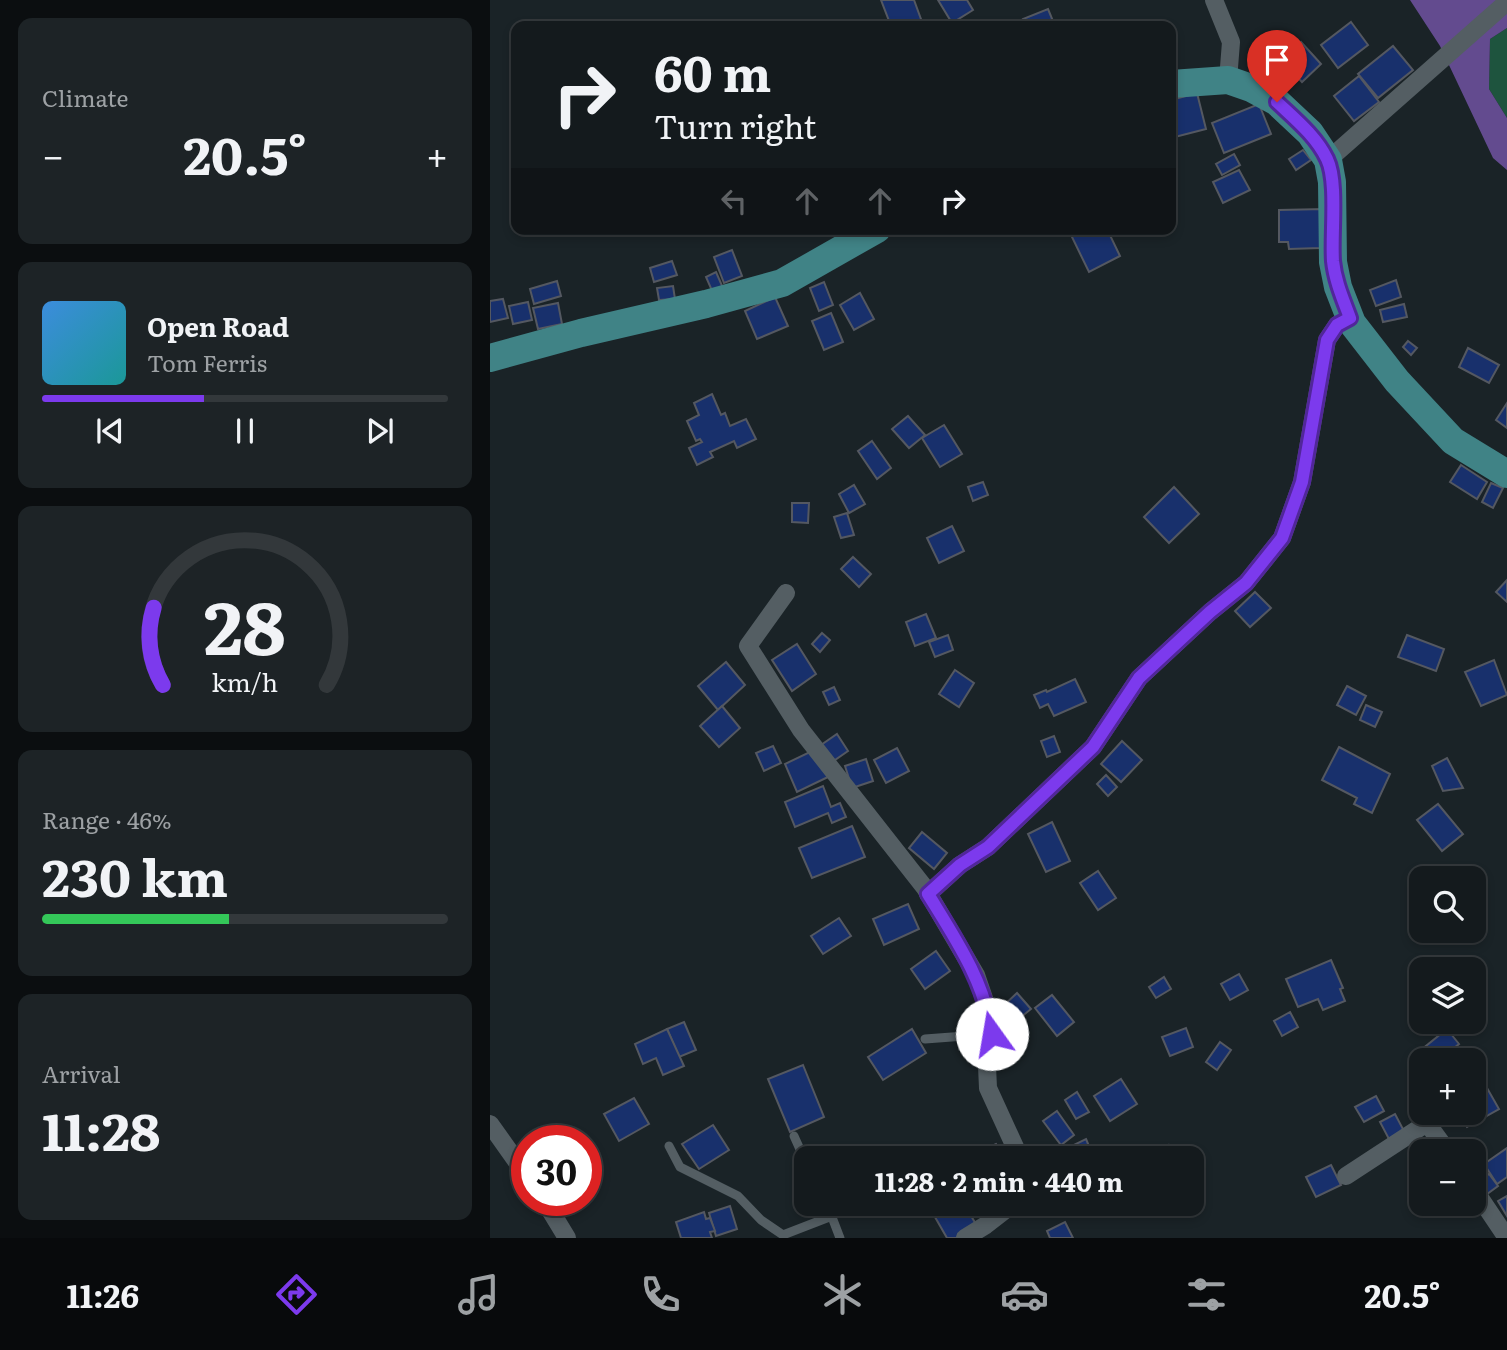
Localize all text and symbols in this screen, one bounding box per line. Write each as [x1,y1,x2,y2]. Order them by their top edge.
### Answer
pin [1247,30,1307,102]
text: 60 m [654,34,771,107]
icon: arrive [1258,41,1296,79]
icon: right [539,49,630,140]
text: Climate [42,80,128,114]
text: Turn right [654,101,816,149]
text: 20.5° [183,114,307,191]
text: − [42,125,64,182]
text: + [426,125,448,182]
icon: left [715,182,753,220]
icon: ahead [788,182,826,220]
icon: ahead [861,182,899,220]
icon: right [934,182,972,220]
text: Open Road [147,306,289,345]
text: Tom Ferris [147,345,267,379]
icon: previous [91,412,129,450]
icon: pause [226,412,264,450]
icon: next [361,412,399,450]
text: 28 [204,569,286,677]
text: km/h [212,663,278,700]
text: Range · 46% [42,802,172,836]
text: 230 km [42,836,228,913]
map controls [1409,866,1486,1216]
button: search [1409,866,1486,943]
button: layers [1409,957,1486,1034]
position arrow [955,997,1029,1071]
button: + [1409,1048,1486,1125]
text: Arrival [42,1056,121,1090]
text: 11:28 [42,1090,160,1167]
speed limit sign: 30 [511,1125,602,1216]
button: − [1409,1139,1486,1216]
text: 11:28 · 2 min · 440 m [875,1161,1123,1200]
text: 11:26 [67,1270,139,1318]
icon: directions [272,1270,321,1319]
icon: music [454,1270,503,1319]
icon: phone [636,1270,685,1319]
icon: climate [818,1270,867,1319]
icon: car [1000,1270,1049,1319]
icon: filters [1182,1270,1231,1319]
text: 20.5° [1364,1270,1440,1318]

